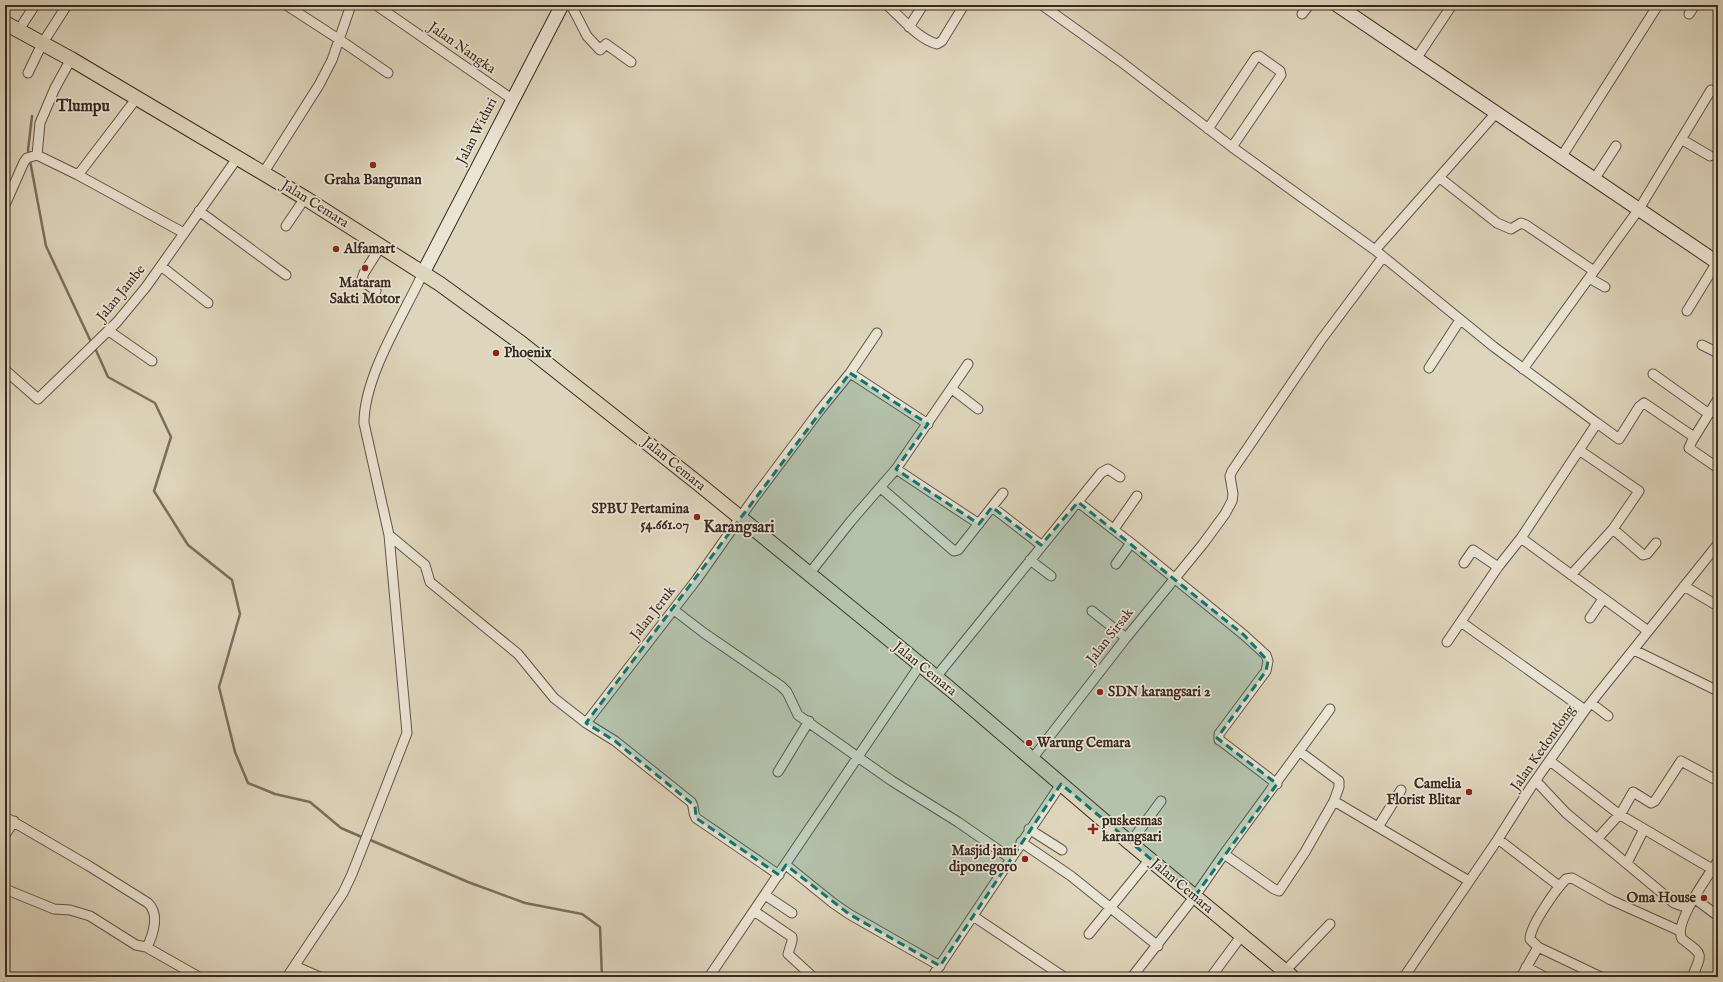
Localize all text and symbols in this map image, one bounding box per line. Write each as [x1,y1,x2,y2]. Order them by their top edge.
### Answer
street label: Jalan Nangka [423,17,500,78]
street label: Jalan Widuri [452,94,502,169]
district label: Tlumpu [55,97,110,117]
marker: Graha Bangunan [368,160,378,170]
place label: Graha Bangunan [324,171,422,189]
street label: Jalan Cemara [276,175,353,232]
place label: Alfamart [343,240,395,258]
marker: Alfamart [331,244,341,254]
street label: Jalan Jambe [91,261,150,327]
marker: Mataram Sakti Motor [360,263,370,273]
place label: Mataram Sakti Motor [330,274,401,308]
place label: Phoenix [504,344,552,362]
marker: Phoenix [491,348,501,358]
street label: Jalan Cemara [637,432,710,496]
place label: SPBU Pertamina 54.661.07 [591,500,690,534]
marker: SPBU Pertamina 54.661.07 [692,512,702,522]
district label: Karangsari [703,518,775,538]
street label: Jalan Jeruk [625,582,680,645]
street label: Jalan Sirsak [1081,604,1138,669]
street label: Jalan Cemara [888,637,961,701]
place label: SDN karangsari 2 [1108,683,1211,701]
marker: SDN karangsari 2 [1095,687,1105,697]
street label: Jalan Kedondong [1506,701,1580,796]
place label: Warung Cemara [1036,734,1131,752]
marker: Warung Cemara [1024,738,1034,748]
place label: Camelia Florist Blitar [1386,775,1462,809]
marker: Camelia Florist Blitar [1464,787,1474,797]
place label: puskesmas karangsari [1101,812,1162,846]
marker: puskesmas karangsari [1087,823,1099,835]
place label: Masjid jami diponegoro [949,842,1017,876]
street label: Jalan Cemara [1145,853,1218,918]
marker: Masjid jami diponegoro [1020,854,1030,864]
place label: Oma House [1627,889,1697,907]
marker: Oma House [1699,893,1709,903]

